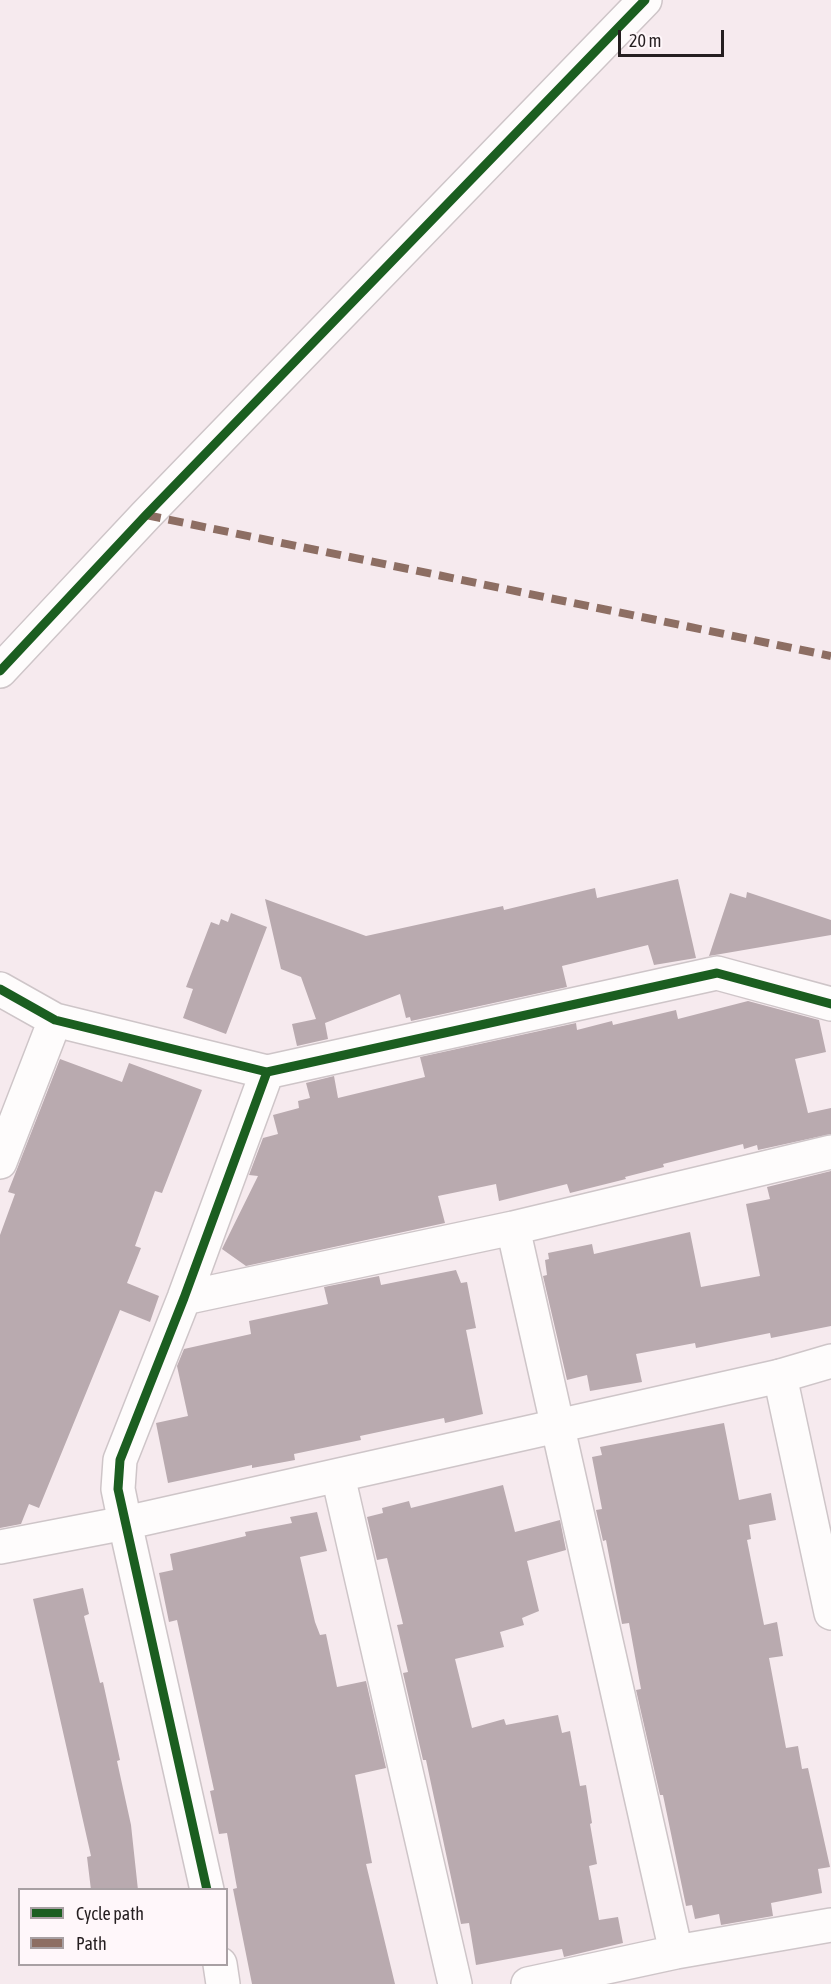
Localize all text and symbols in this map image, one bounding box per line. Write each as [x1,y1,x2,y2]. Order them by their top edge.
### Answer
scale bar [621,18,728,56]
text: 20 m [629,30,661,51]
legend [18,1888,228,1966]
text: Cycle path [76,1903,144,1924]
text: Path [76,1933,107,1954]

